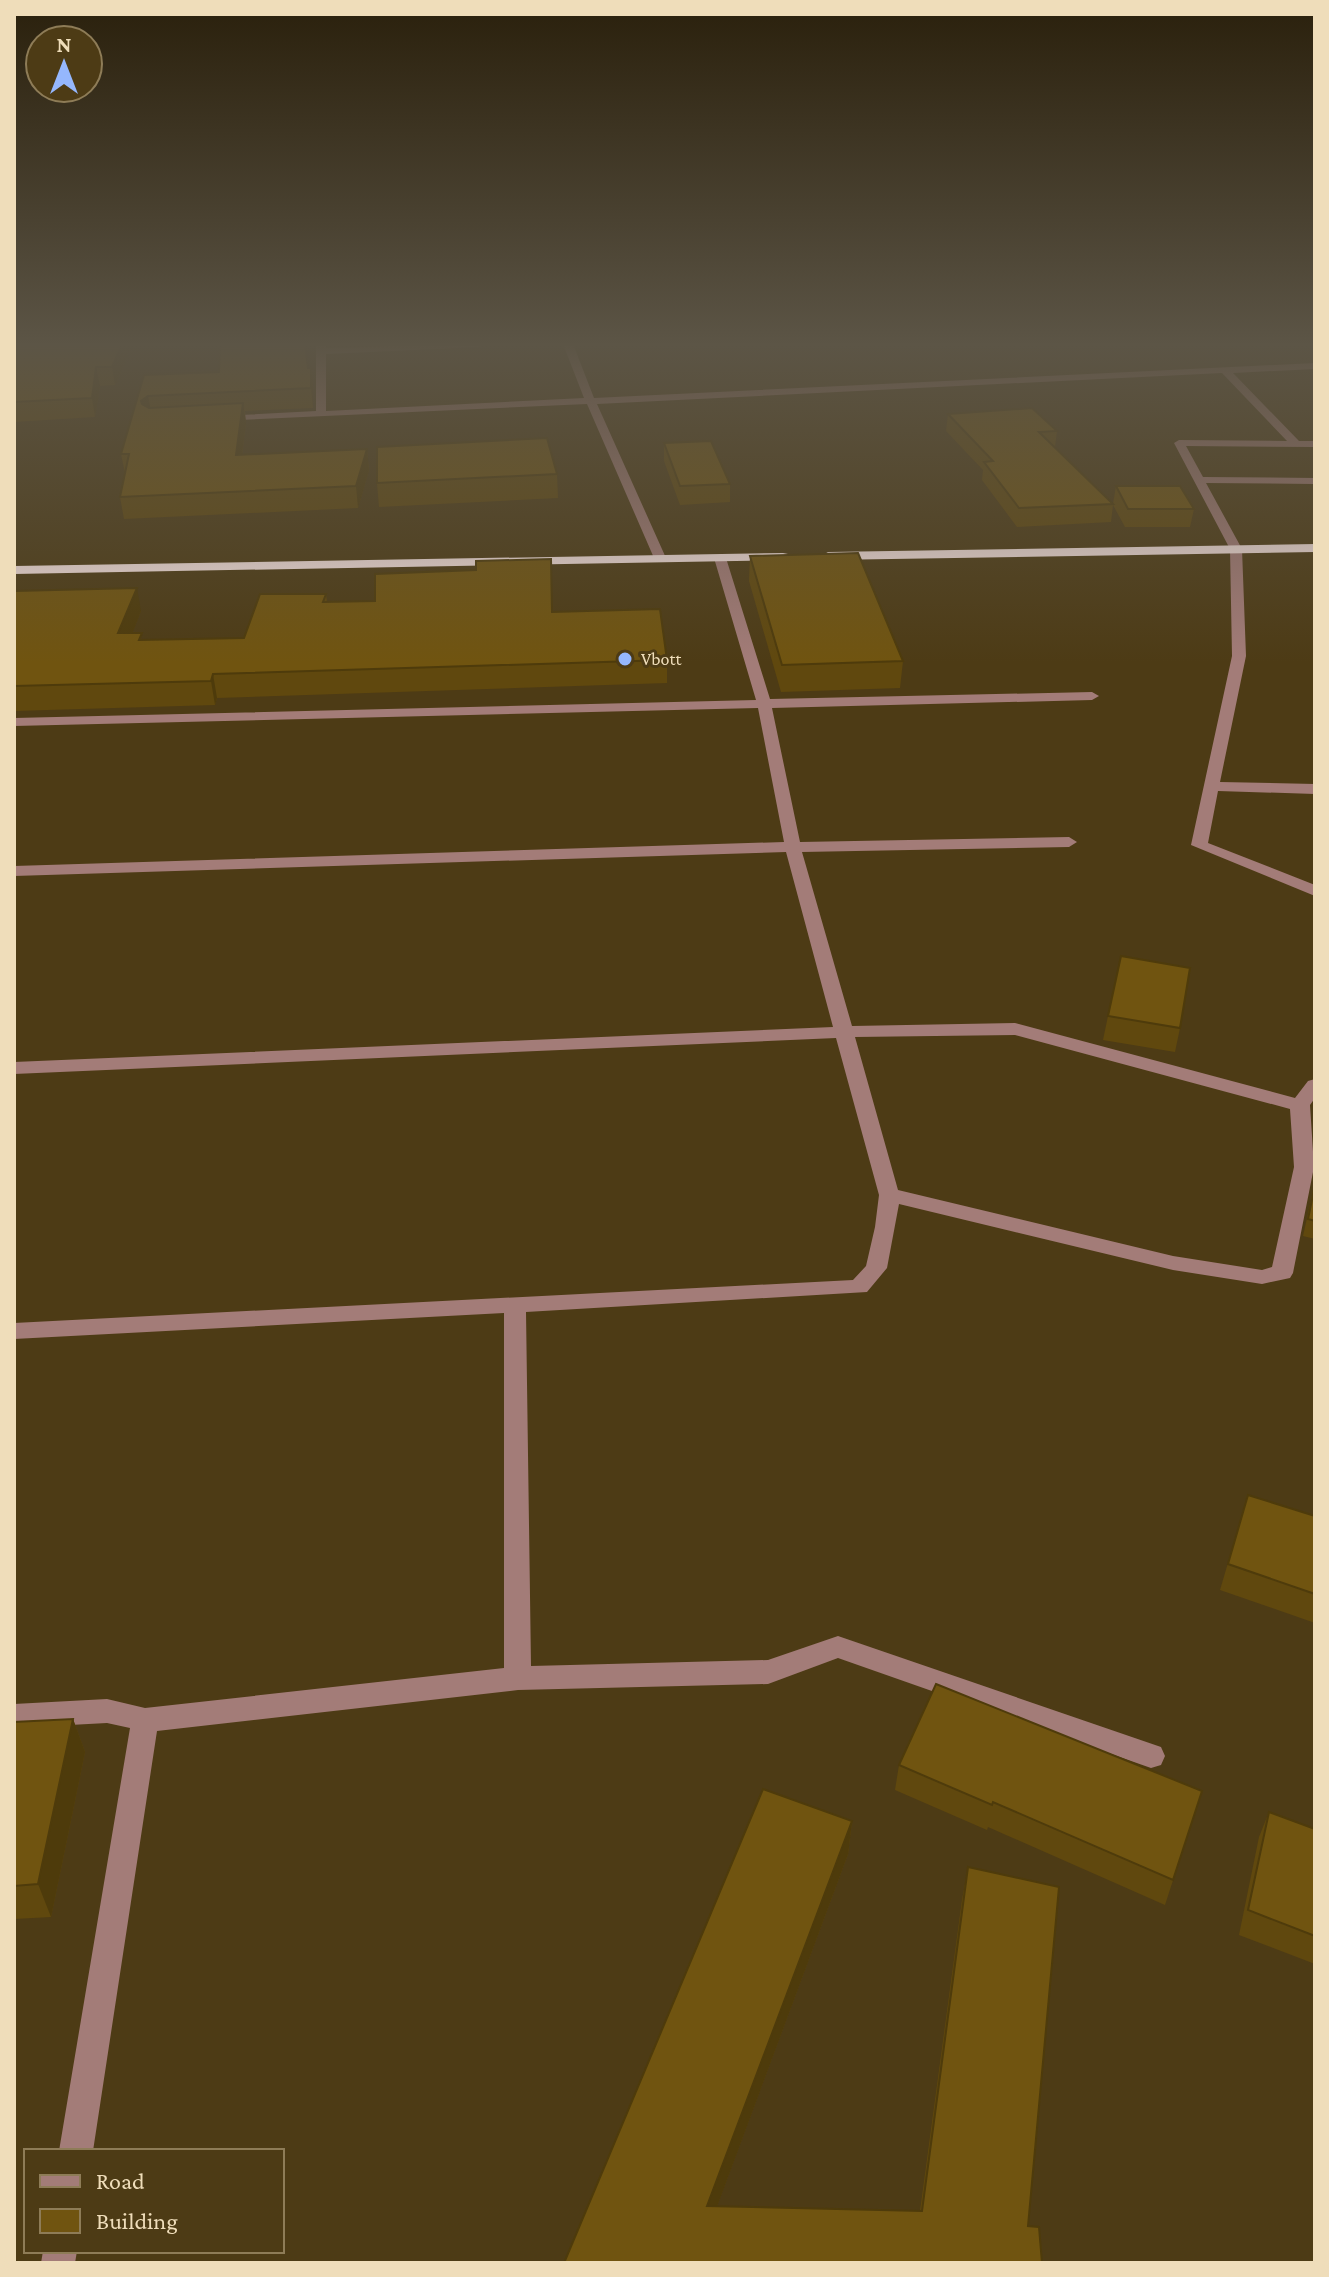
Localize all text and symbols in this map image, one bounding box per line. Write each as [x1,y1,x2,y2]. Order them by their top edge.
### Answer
north arrow [24,24,104,104]
text: N [57,32,72,57]
place label: Vbott [641,649,682,669]
marker: Vbott [616,650,634,668]
legend [24,2149,284,2253]
text: Road [96,2167,145,2194]
text: Building [96,2207,178,2234]

